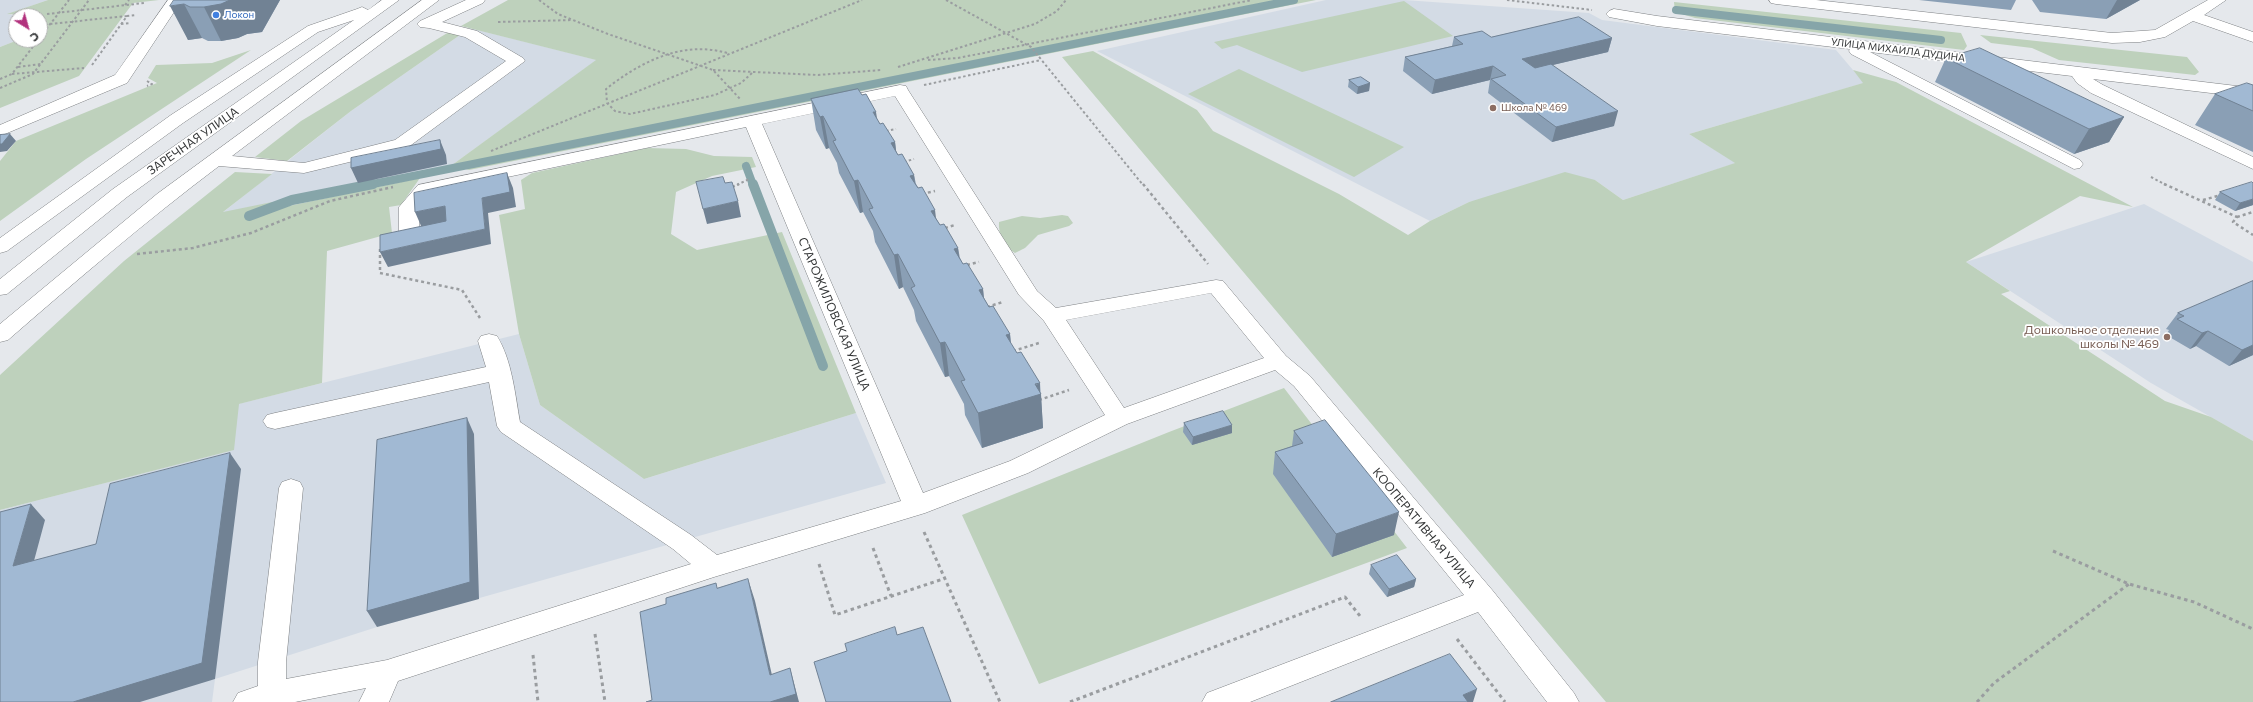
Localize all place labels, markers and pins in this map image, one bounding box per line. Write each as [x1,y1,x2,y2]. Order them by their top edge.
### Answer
place label: Локон [224,9,254,21]
marker: Локон [211,10,221,20]
place label: Школа № 469 [1501,102,1567,114]
marker: Школа № 469 [1488,103,1498,113]
place label: Дошкольное отделение школы № 469 [2024,323,2159,351]
marker: Дошкольное отделение школы № 469 [2162,332,2172,342]

